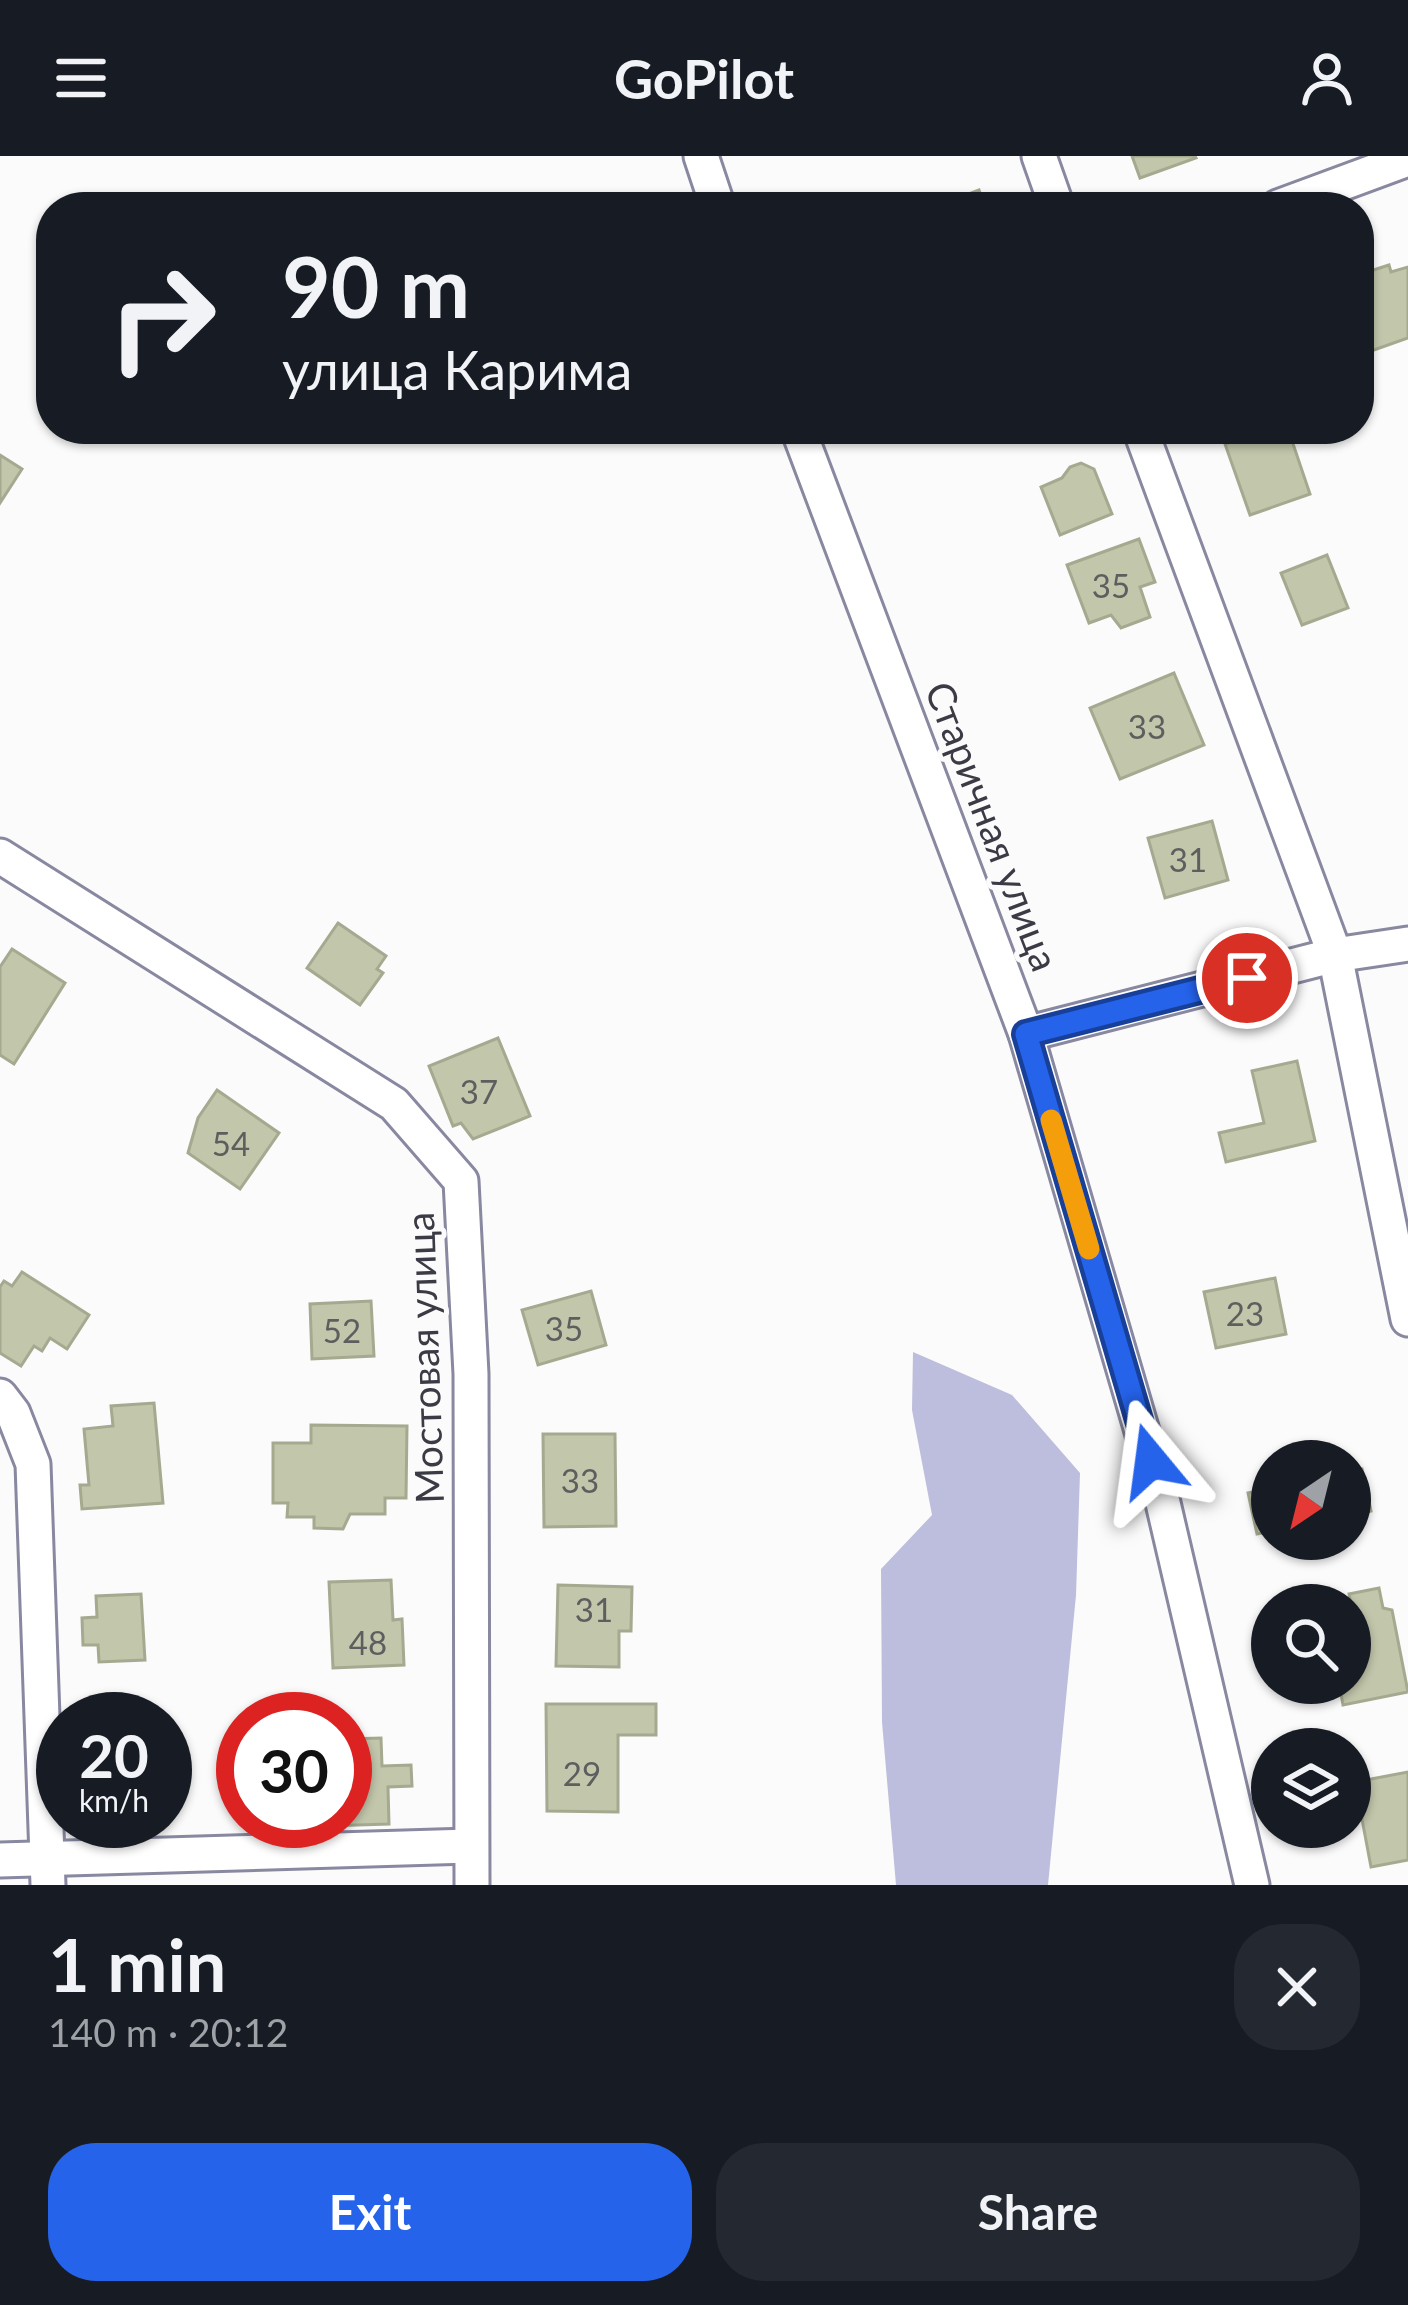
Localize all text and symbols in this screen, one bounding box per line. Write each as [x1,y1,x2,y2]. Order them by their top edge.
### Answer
icon: menu [48,45,114,111]
icon: person [1294,45,1360,111]
text: GoPilot [614,46,794,111]
text: 90 m [282,235,470,336]
icon: right [84,240,240,396]
text: улица Карима [282,337,632,402]
house number: 35 [1092,565,1130,605]
street label: Старичная улица [917,675,1069,977]
house number: 33 [1128,706,1166,746]
house number: 31 [1169,839,1207,879]
pin [1196,927,1298,1029]
icon: arrive [1214,945,1280,1011]
house number: 37 [460,1071,498,1111]
house number: 54 [212,1123,250,1163]
street label: Мостовая улица [396,1211,452,1505]
house number: 23 [1226,1293,1264,1333]
house number: 35 [545,1308,583,1348]
house number: 52 [323,1310,361,1350]
position arrow [1088,1398,1214,1524]
north arrow [1251,1440,1371,1560]
map controls [1251,1440,1371,1848]
house number: 33 [561,1460,599,1500]
button: search [1251,1584,1371,1704]
house number: 31 [575,1589,613,1629]
house number: 48 [349,1622,387,1662]
speed limit sign: 30 [216,1692,372,1848]
text: 20 [79,1719,149,1791]
button: layers [1251,1728,1371,1848]
house number: 29 [563,1753,601,1793]
text: km/h [79,1782,149,1818]
text: 1 min [48,1921,226,2007]
button: close [1234,1924,1360,2050]
text: 140 m · 20:12 [48,2009,288,2055]
button: Exit [48,2143,692,2281]
button: Share [716,2143,1360,2281]

